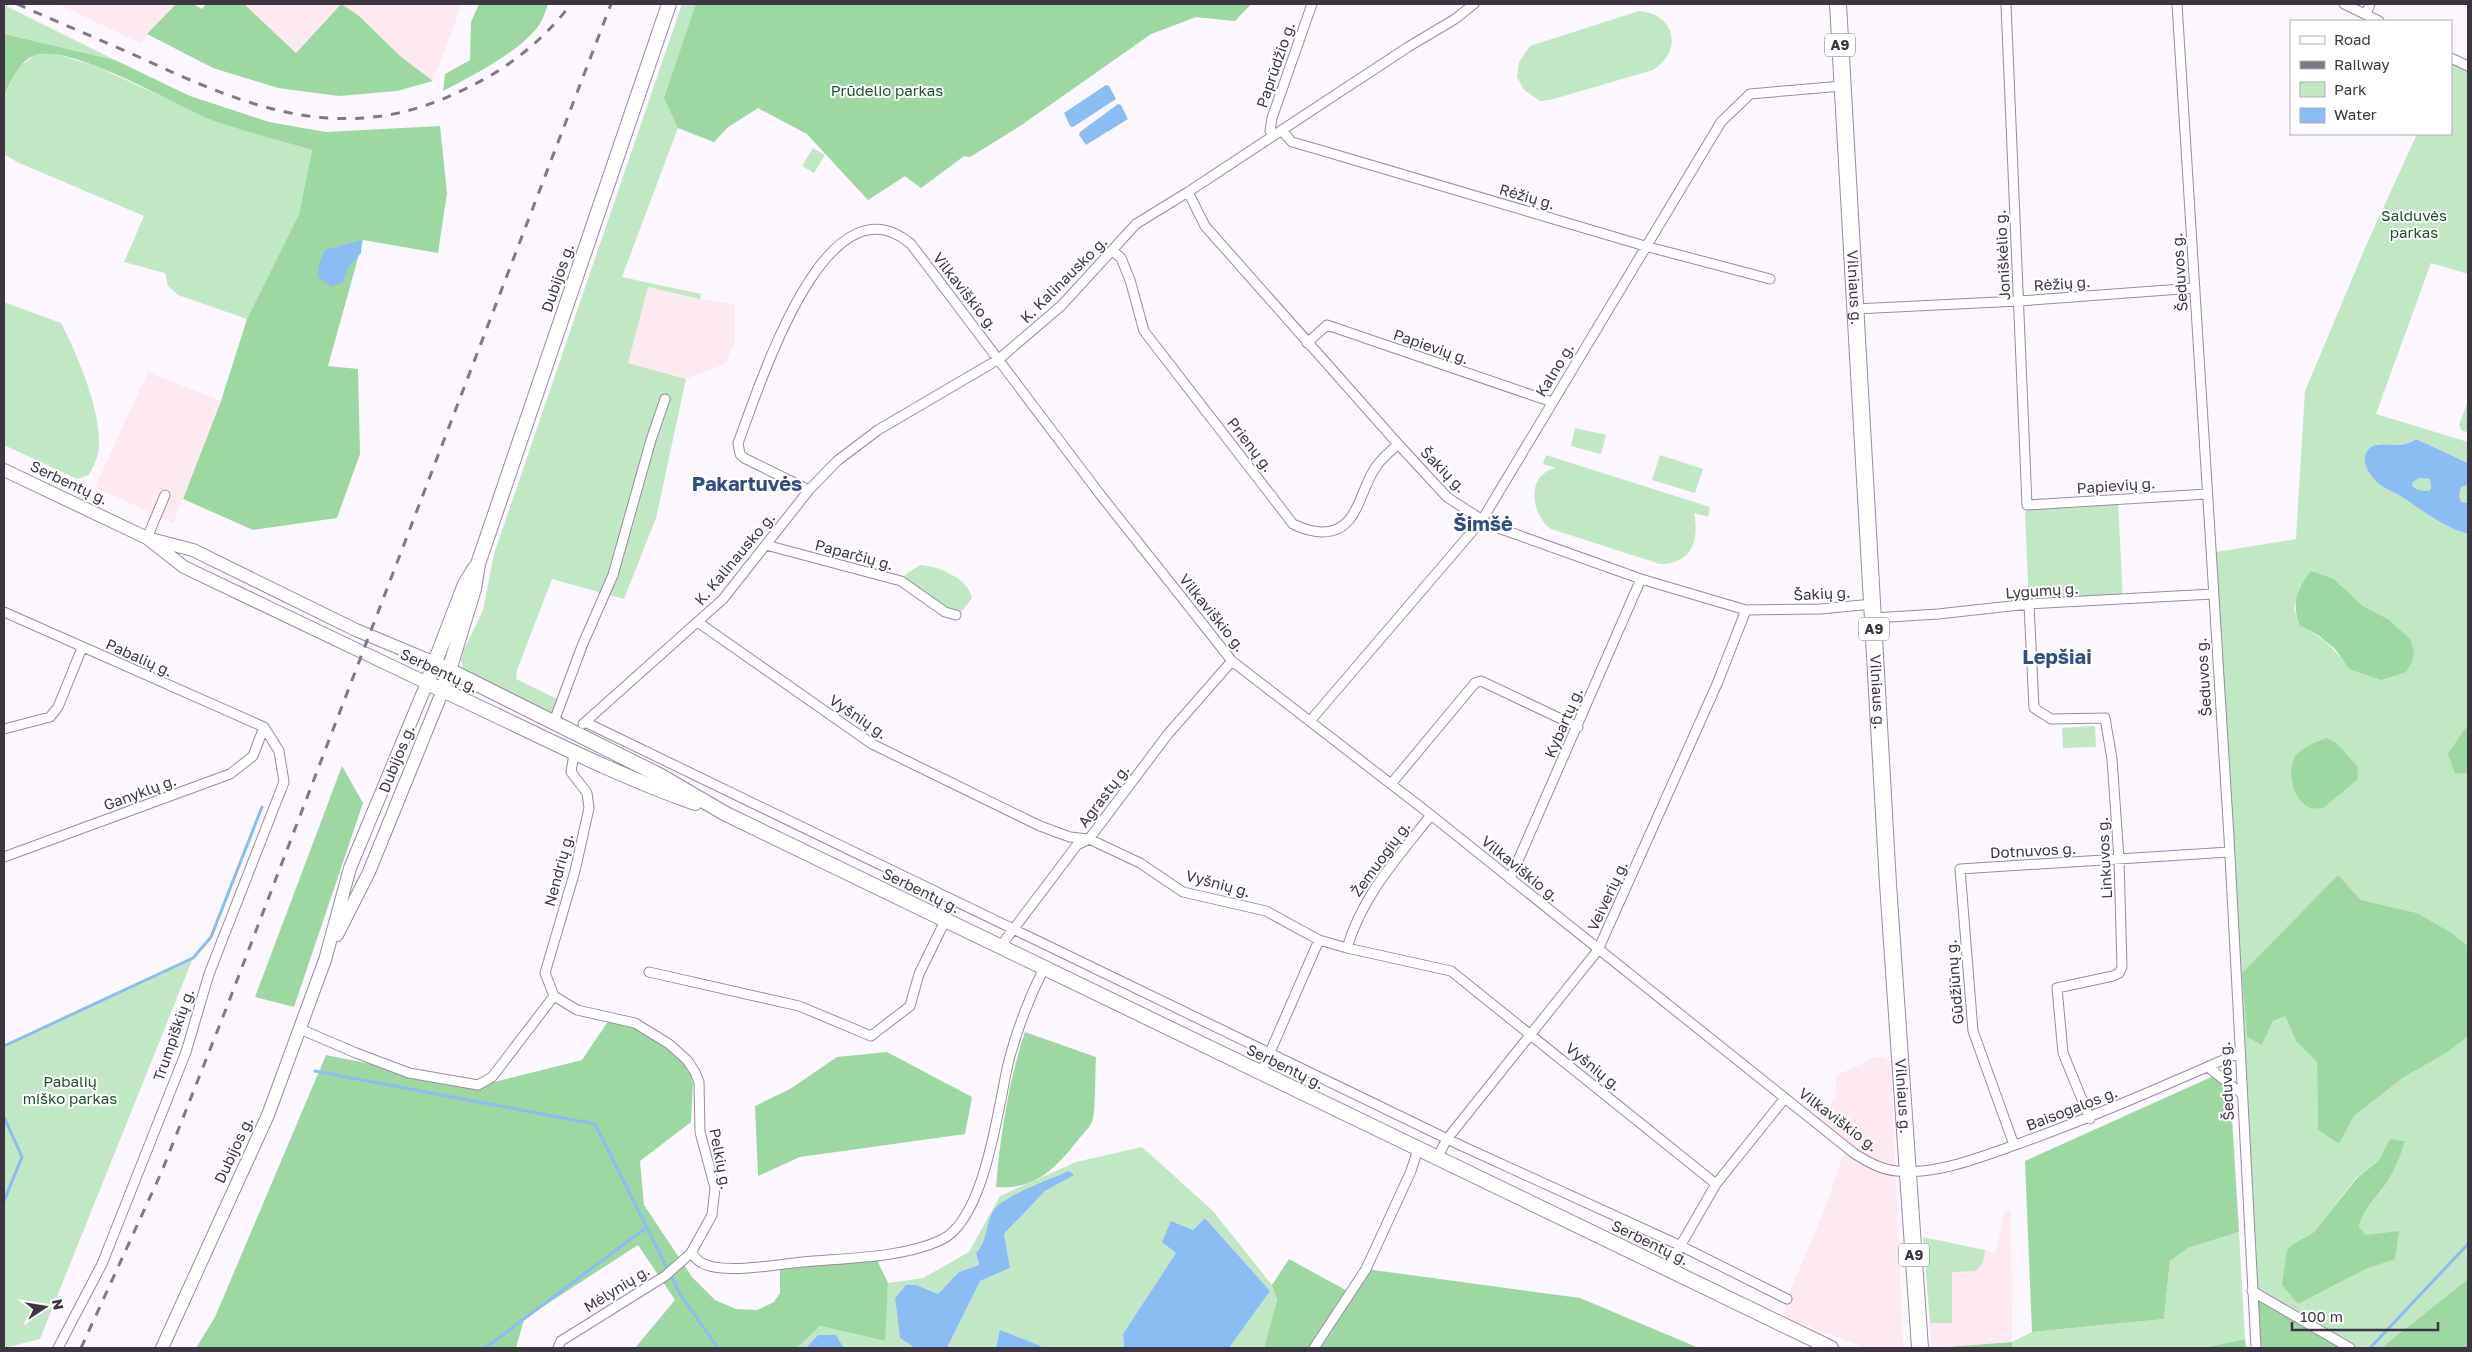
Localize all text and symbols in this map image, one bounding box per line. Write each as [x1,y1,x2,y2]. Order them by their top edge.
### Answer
street label: Paprūdžio g. [1252,19,1298,110]
legend [2290,20,2452,135]
text: Road [2334,30,2371,48]
road number: A9 [1825,34,1855,56]
text: Railway [2334,55,2390,73]
text: Park [2334,80,2367,98]
park label: Prūdelio parkas [831,81,943,99]
text: Water [2334,105,2377,123]
street label: Rėžių g. [1497,180,1557,213]
park label: Salduvės parkas [2381,206,2447,241]
street label: Joniškėlio g. [1991,209,2013,301]
street label: K. Kalinausko g. [1016,232,1110,326]
street label: Šeduvos g. [2167,232,2191,312]
street label: Dubijos g. [537,241,577,314]
street label: Vilkaviškio g. [930,249,1002,334]
street label: Vilniaus g. [1844,249,1866,326]
street label: Rėžių g. [2033,272,2091,294]
street label: Papievių g. [1391,325,1471,367]
street label: Kalno g. [1531,339,1577,399]
street label: Prienų g. [1224,414,1278,475]
street label: Šakių g. [1417,443,1470,496]
street label: Serbentų g. [28,456,111,508]
district label: Pakartuvės [692,471,802,495]
street label: Papievių g. [2076,473,2156,497]
street label: K. Kalinausko g. [690,508,778,608]
district label: Šimšė [1453,511,1513,535]
street label: Paparčių g. [813,535,895,573]
street label: Vilkaviškio g. [1176,570,1250,655]
street label: Lygumų g. [2005,578,2079,602]
street label: Šakių g. [1793,583,1851,603]
road number: A9 [1859,618,1889,640]
street label: Pabalių g. [103,634,176,680]
street label: Šeduvos g. [2191,637,2215,717]
street label: Serbentų g. [398,644,481,696]
district label: Lepšiai [2022,644,2092,668]
street label: Vilniaus g. [1867,654,1889,730]
street label: Kybartų g. [1540,685,1586,760]
street label: Vyšnių g. [826,690,891,742]
street label: Dubijos g. [374,722,418,795]
street label: Agrastų g. [1074,761,1133,830]
street label: Ganyklų g. [101,771,179,814]
street label: Žemuogių g. [1347,817,1413,900]
street label: Linkuvos g. [2093,817,2115,899]
street label: Nendrių g. [540,831,576,908]
street label: Vilkaviškio g. [1478,831,1563,905]
street label: Dotnuvos g. [1989,839,2077,861]
street label: Veiverių g. [1583,858,1631,933]
street label: Serbentų g. [880,864,963,917]
street label: Vyšnių g. [1184,866,1253,900]
street label: Gūdžiūnų g. [1941,939,1967,1025]
street label: Trumpiškių g. [149,986,197,1083]
street label: Vyšnių g. [1562,1038,1625,1094]
street label: Serbentų g. [1244,1040,1327,1093]
street label: Šeduvos g. [2215,1041,2237,1121]
street label: Vilniaus g. [1892,1058,1915,1134]
park label: Pabalių miško parkas [23,1072,117,1107]
street label: Baisogalos g. [2023,1082,2120,1134]
street label: Vilkaviškio g. [1795,1084,1882,1155]
street label: Dubijos g. [210,1113,256,1186]
street label: Pelkių g. [706,1127,736,1191]
street label: Serbentų g. [1609,1216,1692,1269]
road number: A9 [1899,1244,1929,1266]
street label: Mėlynių g. [580,1261,653,1315]
north arrow [20,1282,70,1332]
text: N [49,1297,68,1311]
scale bar [2292,1300,2438,1332]
text: 100 m [2300,1307,2343,1325]

